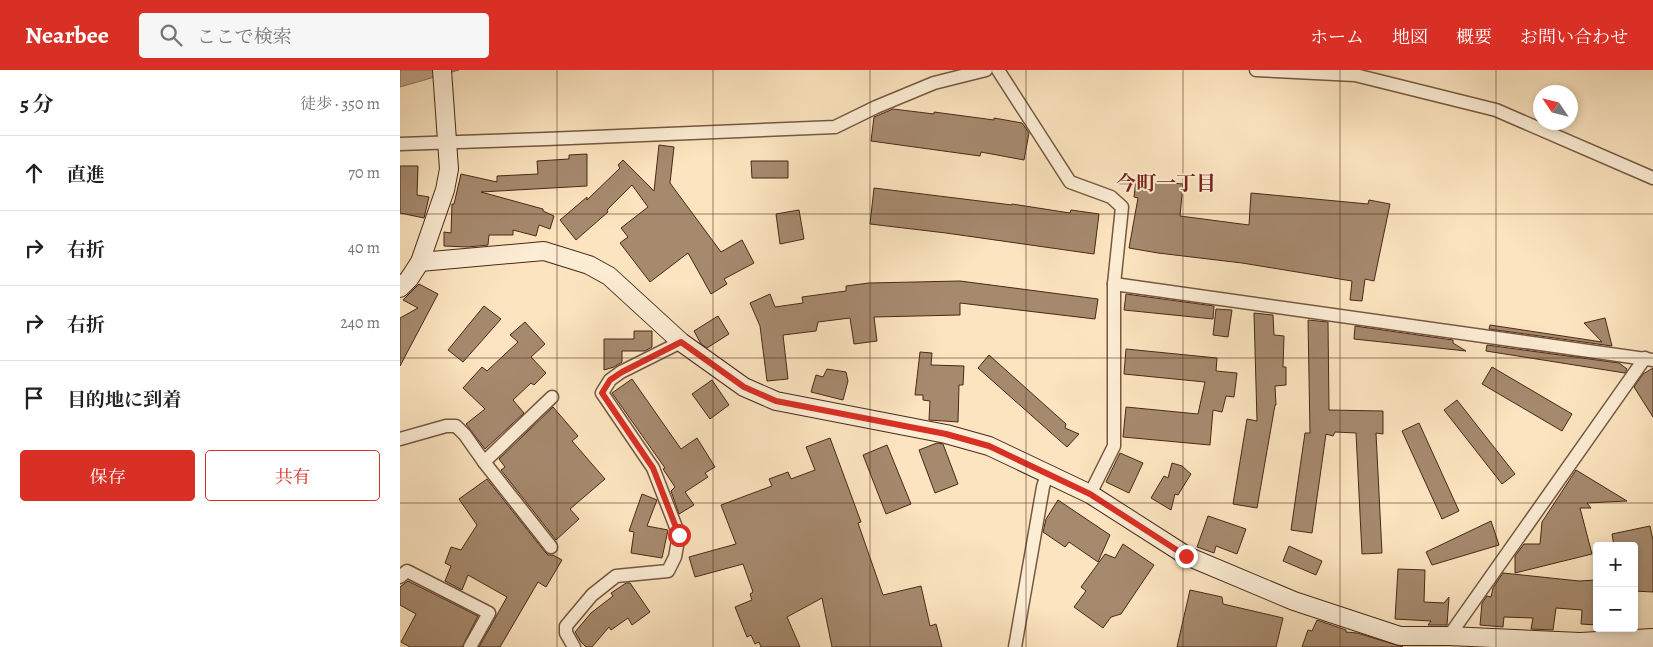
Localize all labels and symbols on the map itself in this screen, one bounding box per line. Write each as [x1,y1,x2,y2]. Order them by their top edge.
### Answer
north arrow [1533,85,1578,130]
district label: 今町一丁目 [1116,170,1216,197]
route start [668,524,691,547]
route end [1175,545,1198,568]

